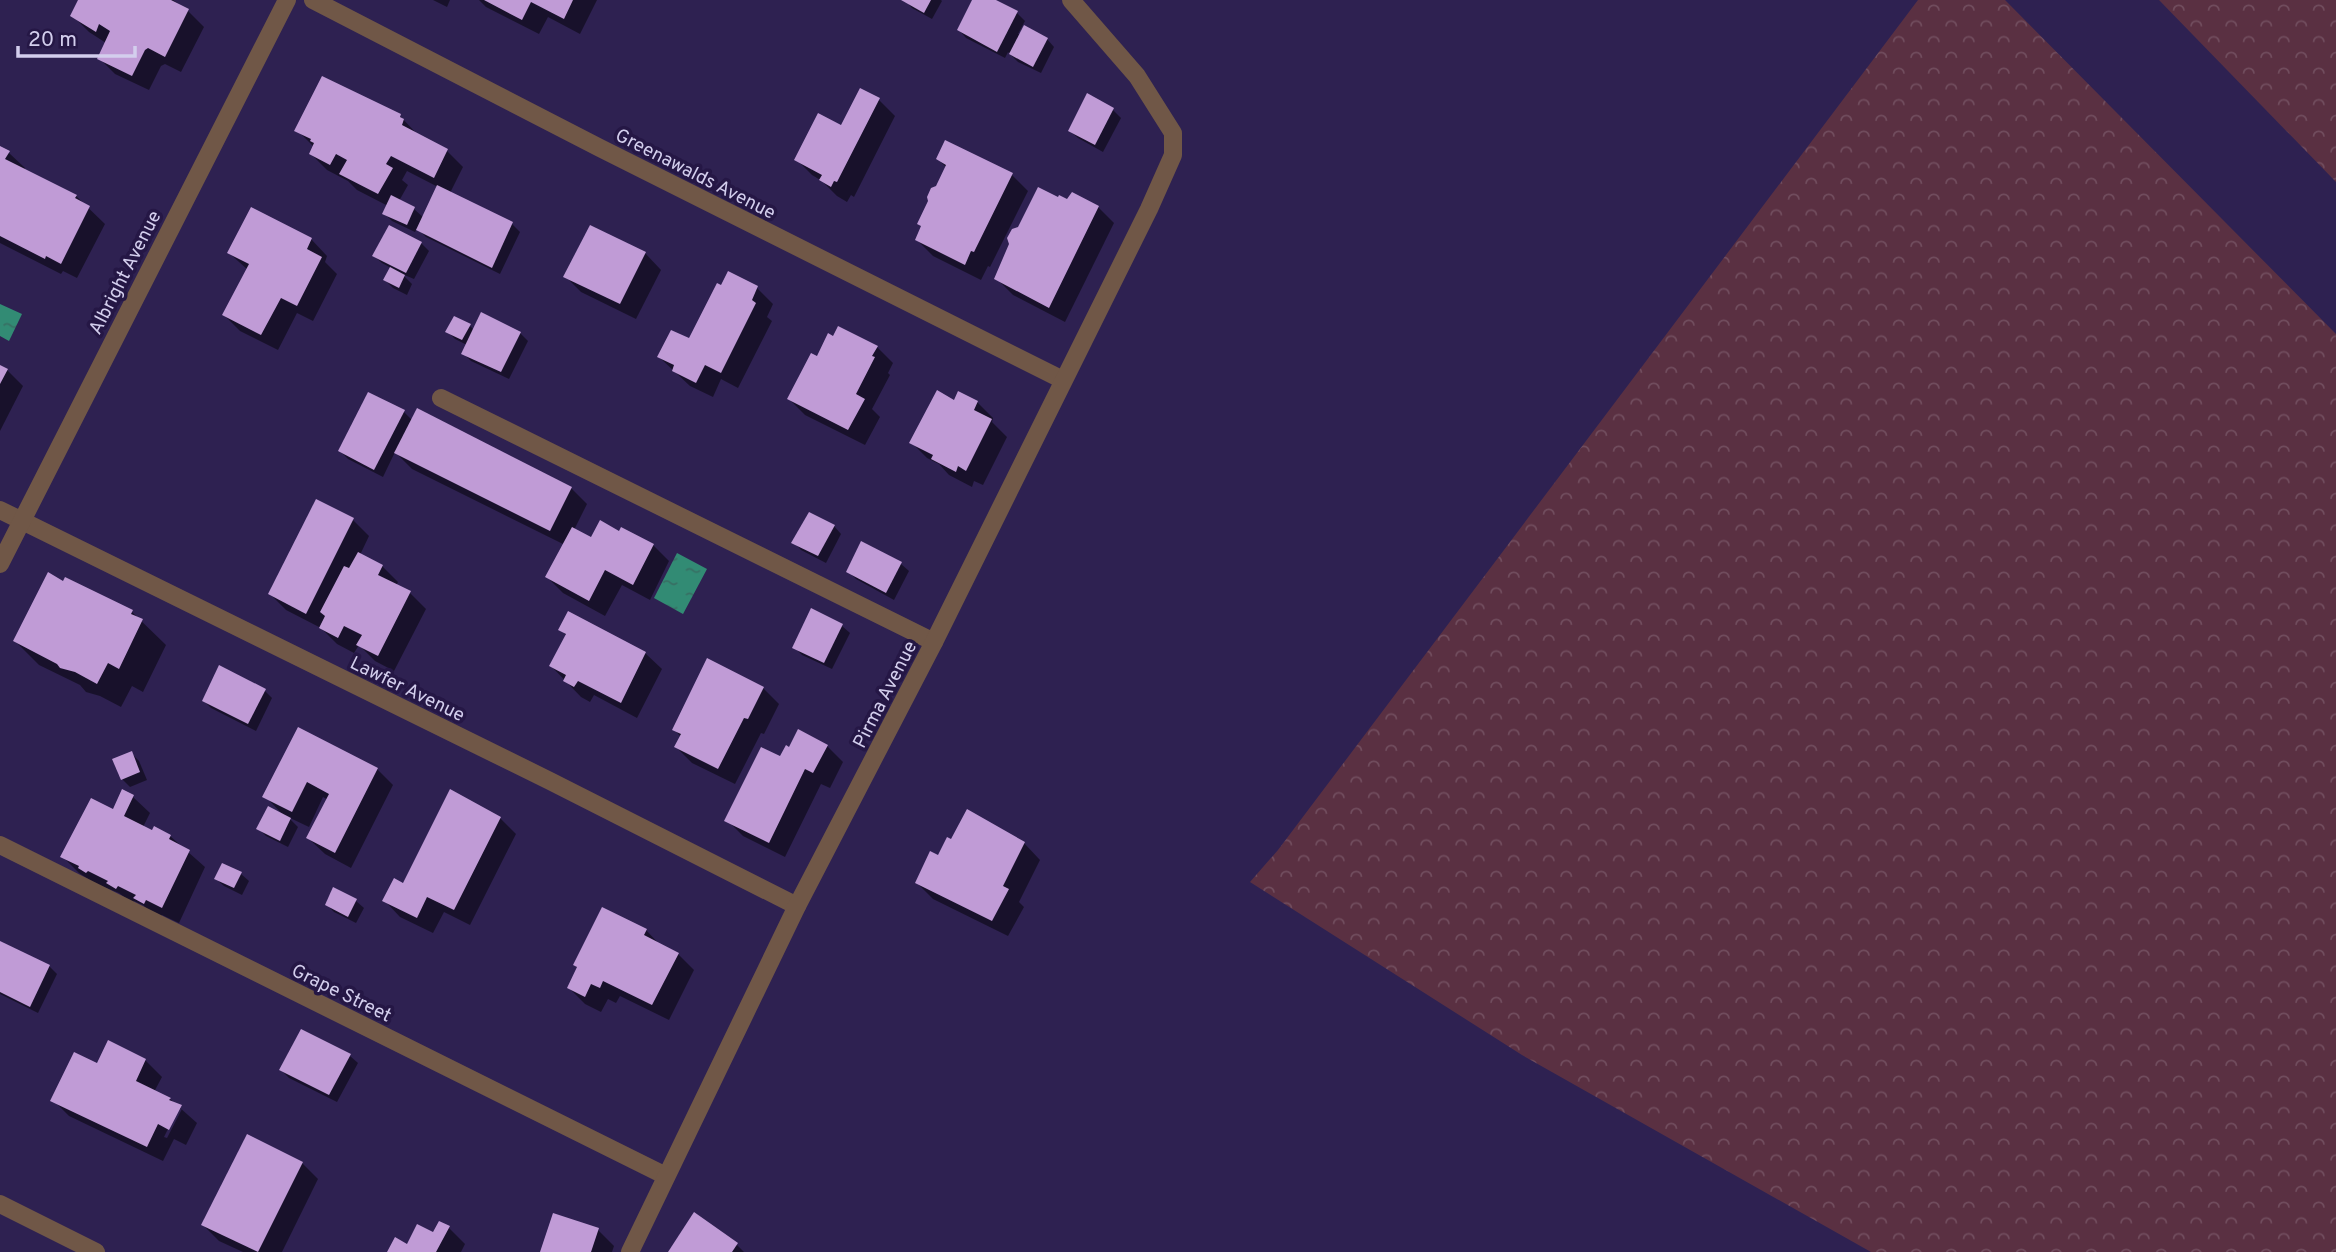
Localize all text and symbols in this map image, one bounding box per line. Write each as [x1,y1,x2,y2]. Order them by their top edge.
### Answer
scale bar [18,14,135,58]
text: 20 m [28,27,77,54]
street label: Greenawalds Avenue [611,124,779,226]
street label: Albright Avenue [84,207,167,339]
street label: Pirma Avenue [848,637,923,753]
street label: Lawfer Avenue [346,652,469,728]
street label: Grape Street [287,959,395,1028]

